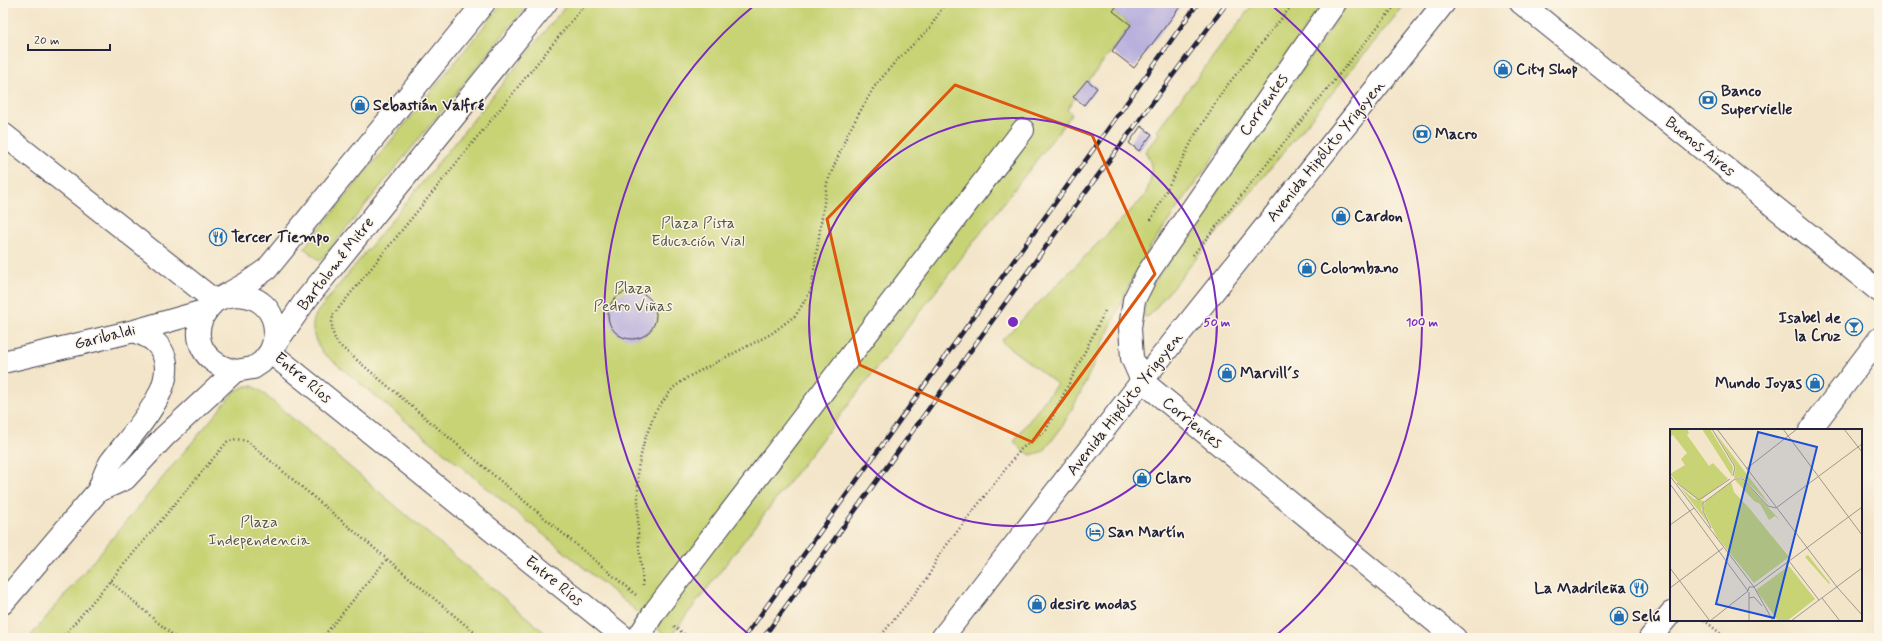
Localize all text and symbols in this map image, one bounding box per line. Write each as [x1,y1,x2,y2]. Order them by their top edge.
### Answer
scale bar [28,26,110,52]
text: 20 m [34,33,60,49]
shop icon: City Shop [1493,59,1513,79]
place label: City Shop [1516,59,1578,80]
street label: Corrientes [1235,70,1293,140]
street label: Avenida Hipólito Yrigoyen [1262,75,1390,226]
place label: Banco Supervielle [1721,81,1793,120]
bank icon: Banco Supervielle [1698,90,1718,110]
shop icon: Sebastián Valfré [350,95,370,115]
place label: Sebastián Valfré [373,95,485,116]
street label: Buenos Aires [1660,112,1740,182]
bank icon: Macro [1412,124,1432,144]
place label: Macro [1435,124,1478,145]
shop icon: Cardon [1331,206,1351,226]
place label: Cardon [1354,206,1403,227]
street label: Bartolomé Mitre [293,213,379,315]
park label: Plaza Pista Educación Vial [651,213,745,252]
restaurant icon: Tercer Tiempo [208,227,228,247]
place label: Tercer Tiempo [231,227,330,248]
shop icon: Colombano [1297,258,1317,278]
place label: Colombano [1320,258,1399,279]
park label: Plaza Pedro Viñas [594,278,672,317]
place label: Isabel de la Cruz [1778,308,1841,347]
centre of rings [1006,315,1020,329]
text: 50 m [1204,315,1231,331]
text: 100 m [1406,315,1439,331]
bar icon: Isabel de la Cruz [1844,317,1864,337]
street label: Garibaldi [72,319,138,355]
street label: Avenida Hipólito Yrigoyen [1062,327,1188,480]
street label: Entre Ríos [270,348,336,408]
shop icon: Marvill´s [1217,363,1237,383]
place label: Marvill´s [1240,363,1300,384]
place label: Mundo Joyas [1715,373,1803,394]
shop icon: Mundo Joyas [1805,373,1825,393]
street label: Corrientes [1157,392,1227,454]
inset map [1670,429,1862,621]
shop icon: Claro [1132,468,1152,488]
place label: Claro [1155,468,1192,489]
park label: Plaza Independencia [208,512,310,551]
hotel icon: San Martín [1085,522,1105,542]
place label: San Martín [1108,522,1185,543]
street label: Entre Ríos [520,551,588,611]
place label: La Madrileña [1534,578,1626,599]
restaurant icon: La Madrileña [1629,578,1649,598]
shop icon: desire modas [1027,594,1047,614]
place label: desire modas [1050,594,1137,615]
shop icon: Selú [1609,606,1629,626]
place label: Selú [1632,606,1661,627]

